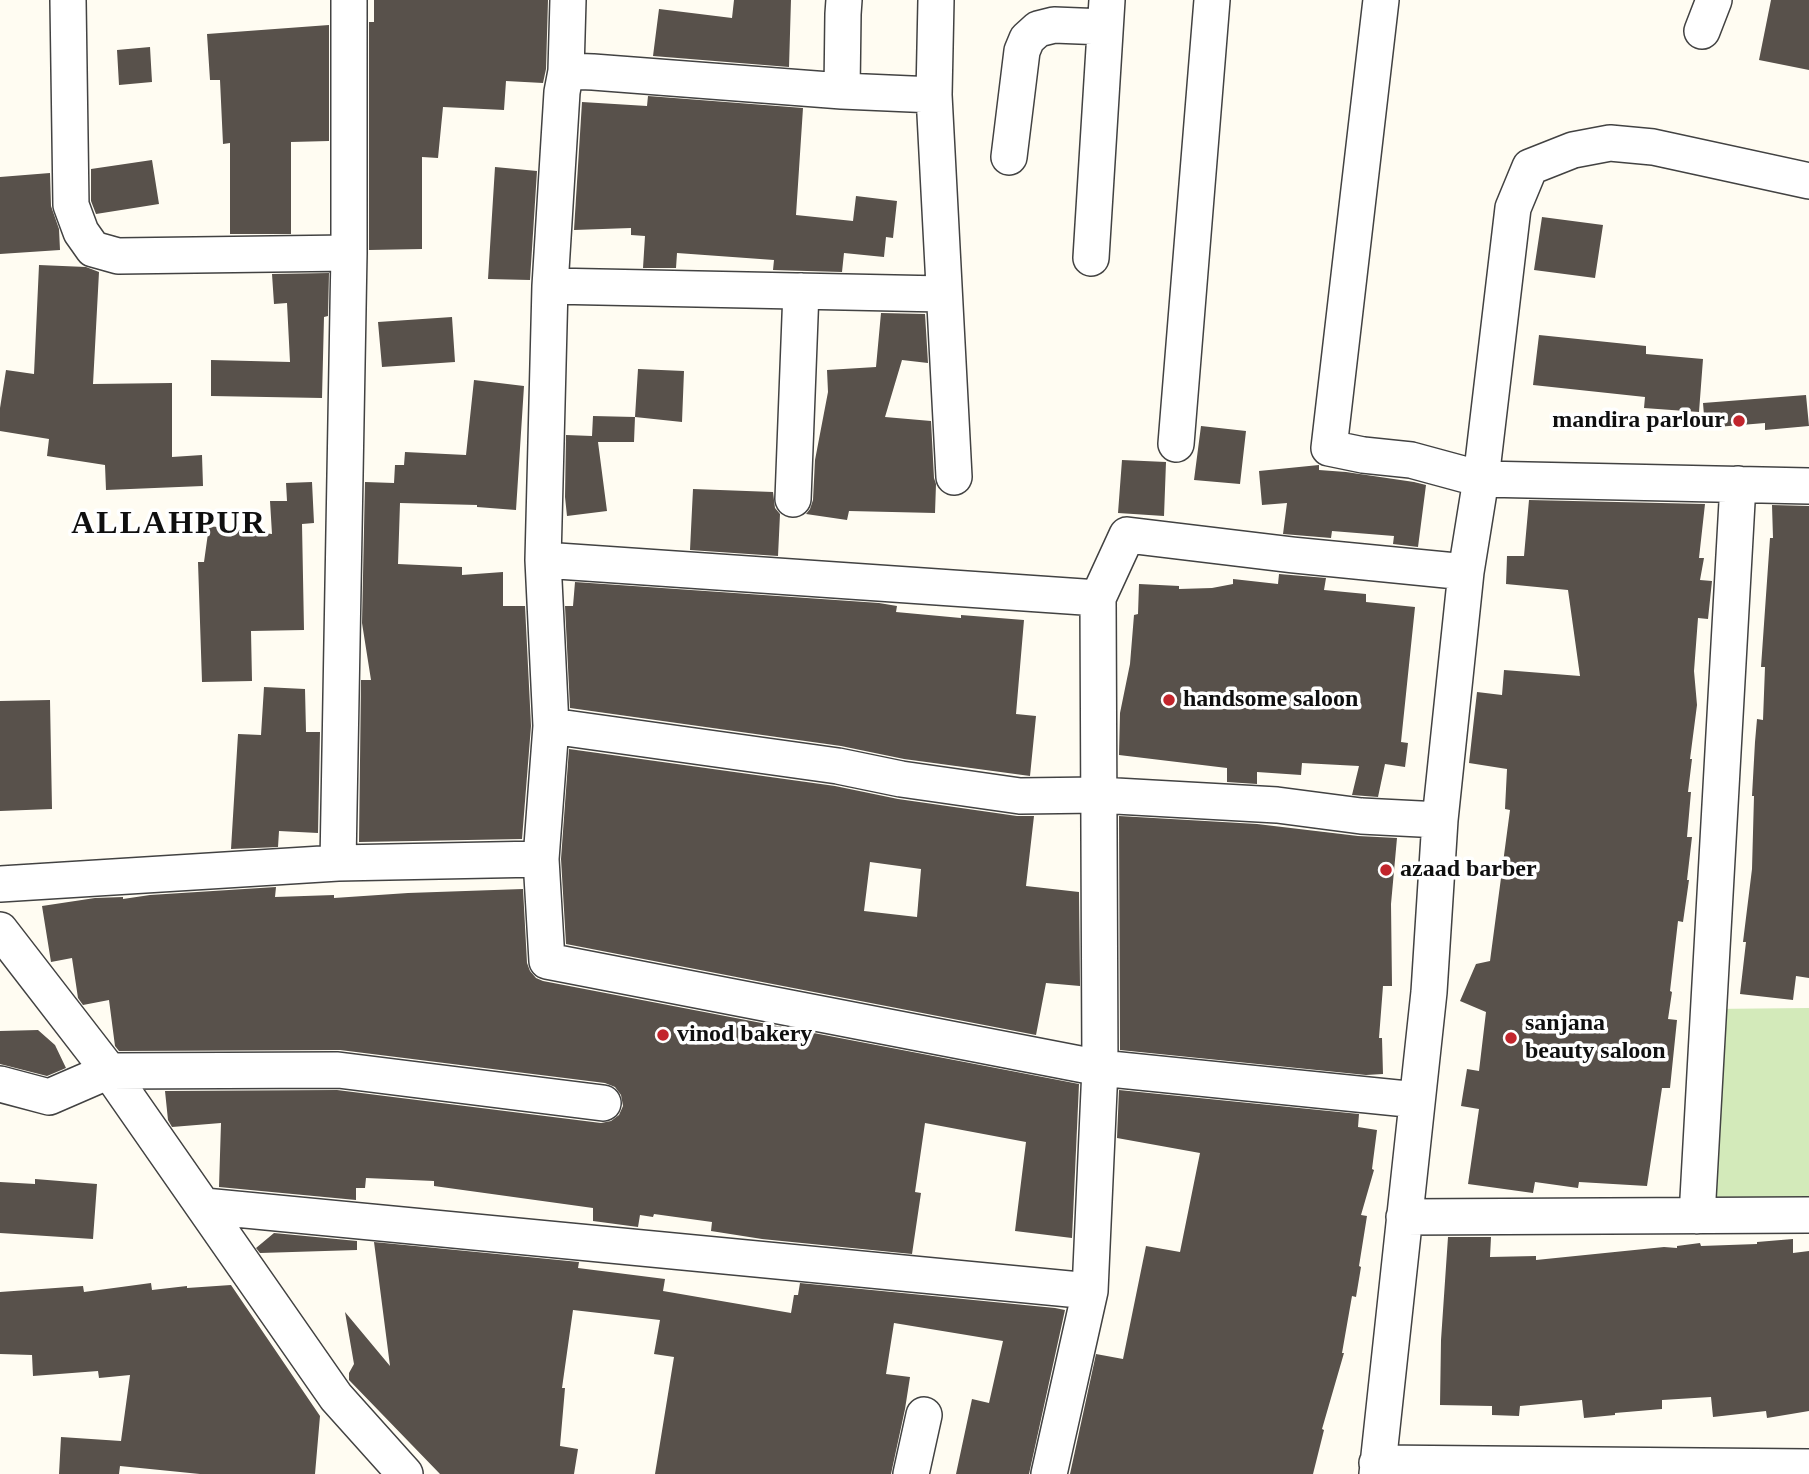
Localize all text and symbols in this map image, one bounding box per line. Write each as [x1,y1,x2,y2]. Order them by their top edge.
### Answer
place label: mandira parlour [1530,407,1725,435]
marker: mandira parlour [1731,413,1747,429]
district label: ALLAHPUR [77,506,261,544]
place label: handsome saloon [1183,686,1394,714]
marker: handsome saloon [1161,692,1177,708]
place label: azaad barber [1400,856,1557,884]
marker: azaad barber [1378,862,1394,878]
place label: sanjana beauty saloon [1525,1010,1694,1066]
place label: vinod bakery [677,1021,833,1049]
marker: vinod bakery [655,1027,671,1043]
marker: sanjana beauty saloon [1503,1030,1519,1046]

